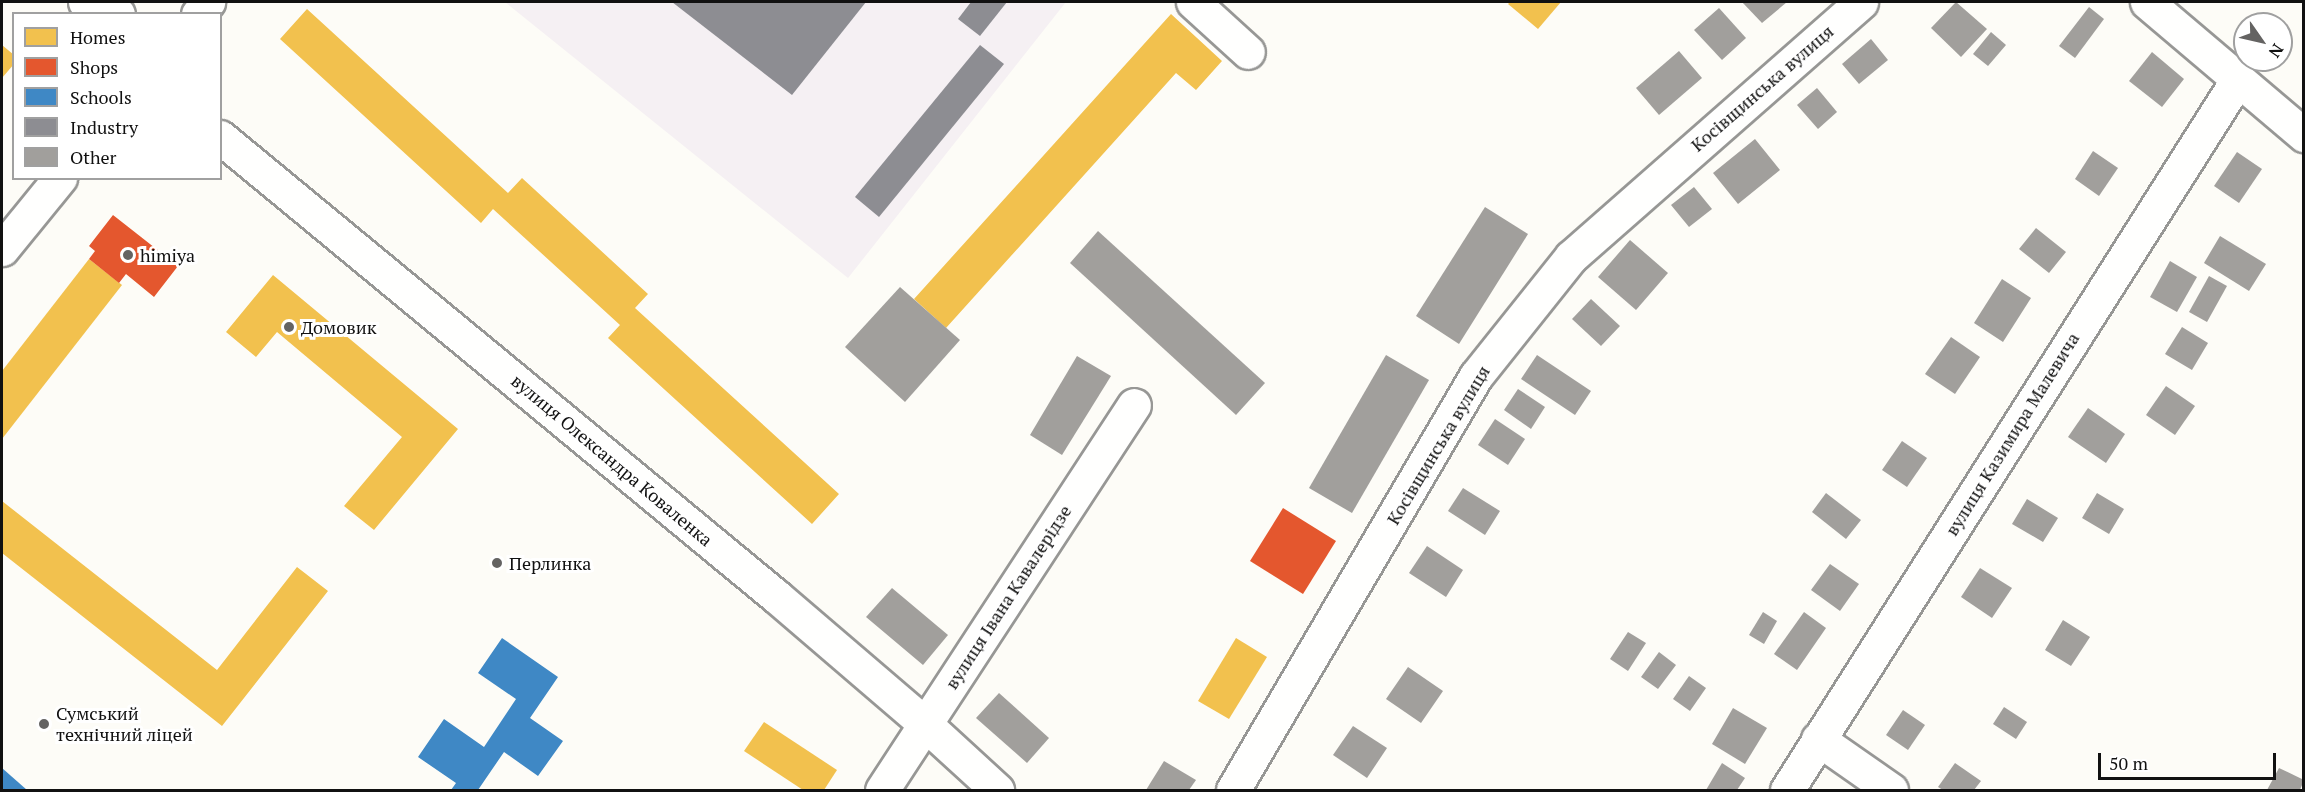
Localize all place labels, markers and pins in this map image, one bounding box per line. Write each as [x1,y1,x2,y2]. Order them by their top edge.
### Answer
place label: himiya [140,244,195,266]
marker: himiya [121,248,135,262]
place label: Домовик [301,316,376,338]
marker: Домовик [282,320,296,334]
place label: Перлинка [509,552,591,574]
marker: Перлинка [490,556,504,570]
place label: Сумський технічний ліцей [56,703,193,746]
marker: Сумський технічний ліцей [37,717,51,731]

